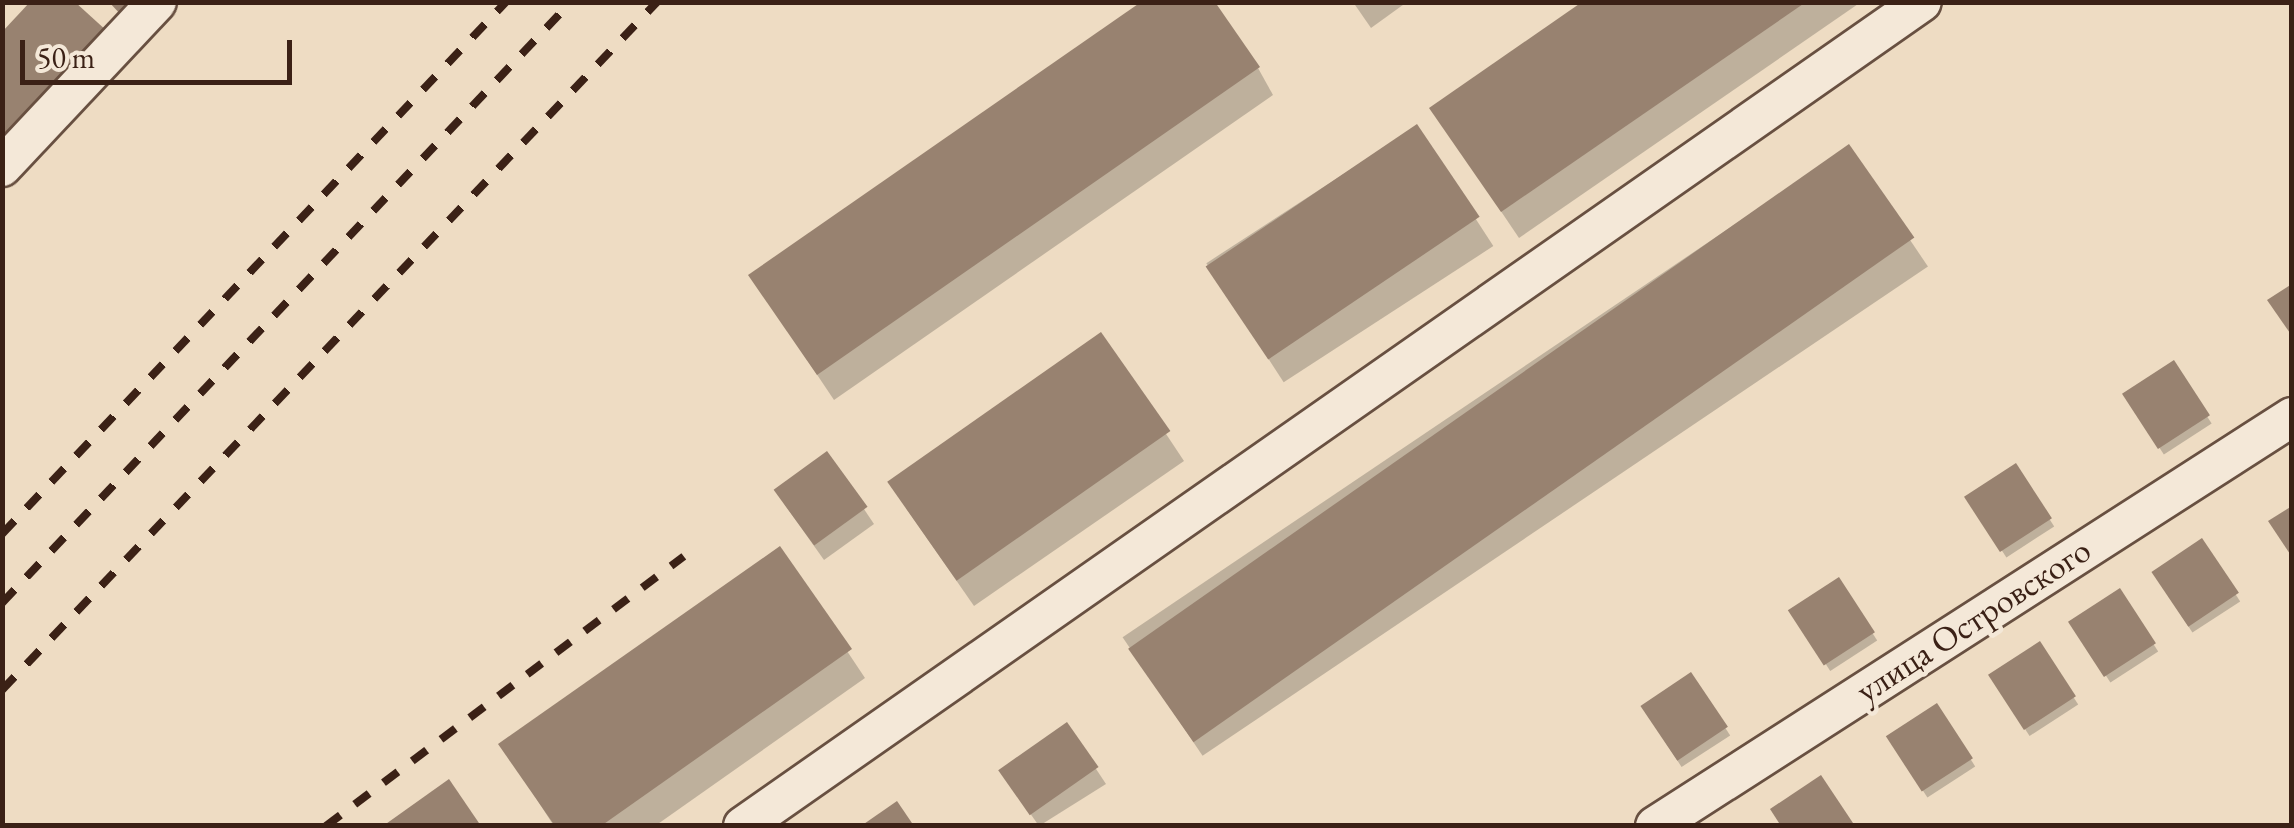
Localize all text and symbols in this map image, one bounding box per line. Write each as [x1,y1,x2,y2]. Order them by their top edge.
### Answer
scale bar [25,20,298,82]
text: 50 m [37,38,95,77]
street label: улица Островского [1848,529,2098,711]

